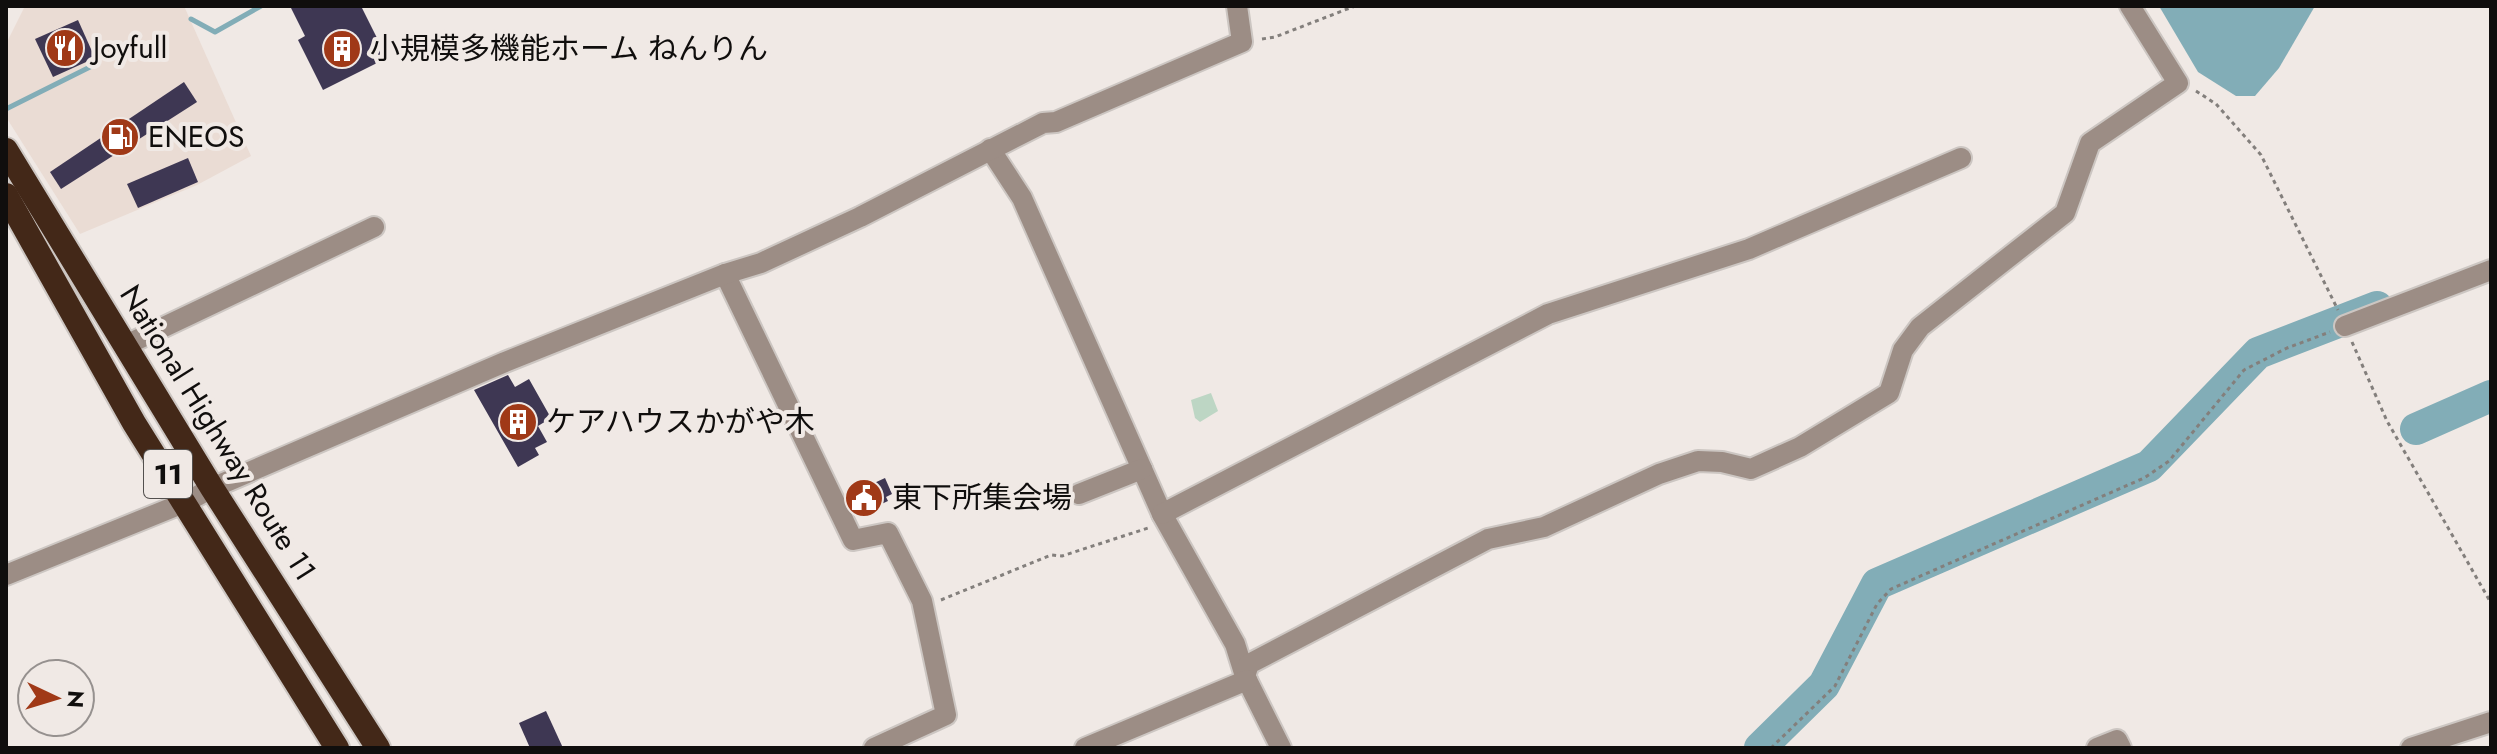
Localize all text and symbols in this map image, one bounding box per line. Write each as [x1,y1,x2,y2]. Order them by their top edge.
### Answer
place label: Joyfull [89,26,167,69]
restaurant icon: Joyfull [44,27,86,69]
place label: 小規模多機能ホーム ねんりん [370,27,768,70]
building icon: 小規模多機能ホーム ねんりん [321,28,363,70]
place label: ENEOS [148,115,244,158]
fuel station icon: ENEOS [99,116,141,158]
street label: National Highway Route 11 [112,279,324,587]
place label: ケアハウスかがや木 [546,400,815,443]
building icon: ケアハウスかがや木 [497,401,539,443]
road number: 11 [144,450,192,498]
place label: 東下所集会場 [892,476,1072,519]
public building icon: 東下所集会場 [843,477,885,519]
north arrow [16,658,96,738]
text: N [59,690,93,709]

